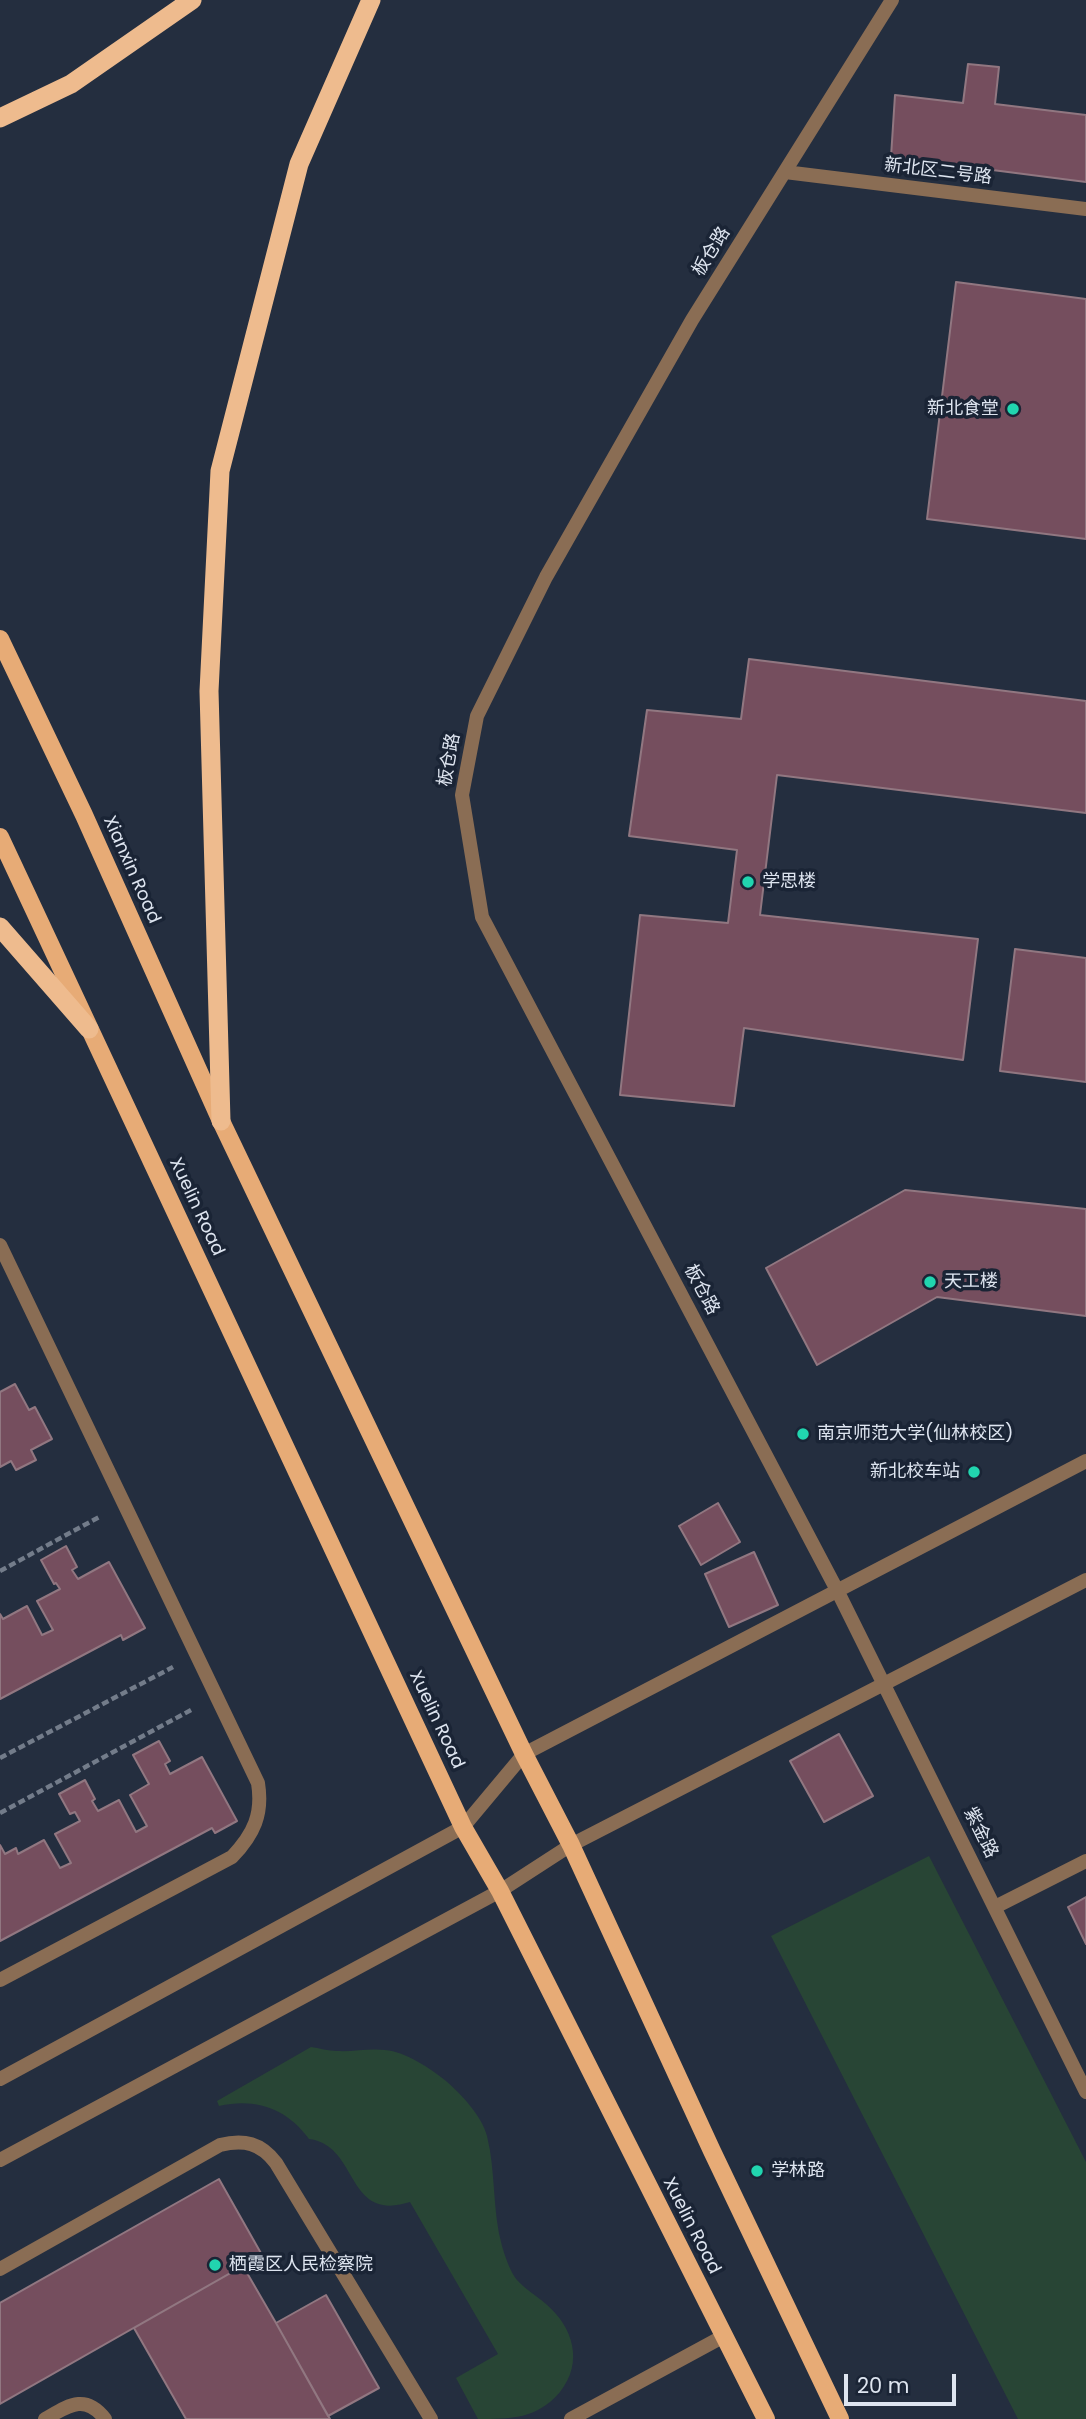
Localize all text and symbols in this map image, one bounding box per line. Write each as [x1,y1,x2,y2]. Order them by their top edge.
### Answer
street label: 新北区二号路 [883,155,993,189]
street label: 板仓路 [689,223,735,281]
place label: 新北食堂 [927,398,999,420]
marker: 新北食堂 [1005,401,1021,417]
street label: 板仓路 [435,732,465,788]
street label: Xianxin Road [98,813,164,927]
place label: 学思楼 [762,871,816,893]
marker: 学思楼 [740,874,756,890]
street label: Xuelin Road [164,1154,228,1260]
street label: 板仓路 [679,1261,723,1319]
place label: 天工楼 [944,1271,998,1293]
marker: 天工楼 [922,1274,938,1290]
place label: 南京师范大学(仙林校区) [817,1423,1013,1445]
marker: 南京师范大学(仙林校区) [795,1426,811,1442]
place label: 新北校车站 [870,1461,960,1483]
marker: 新北校车站 [966,1464,982,1480]
street label: Xuelin Road [404,1667,468,1773]
street label: 紫金路 [958,1804,1002,1862]
place label: 学林路 [771,2160,825,2182]
marker: 学林路 [749,2163,765,2179]
street label: Xuelin Road [657,2174,725,2278]
place label: 栖霞区人民检察院 [229,2254,373,2276]
marker: 栖霞区人民检察院 [207,2257,223,2273]
scale bar [848,2360,960,2404]
text: 20 m [857,2371,910,2400]

